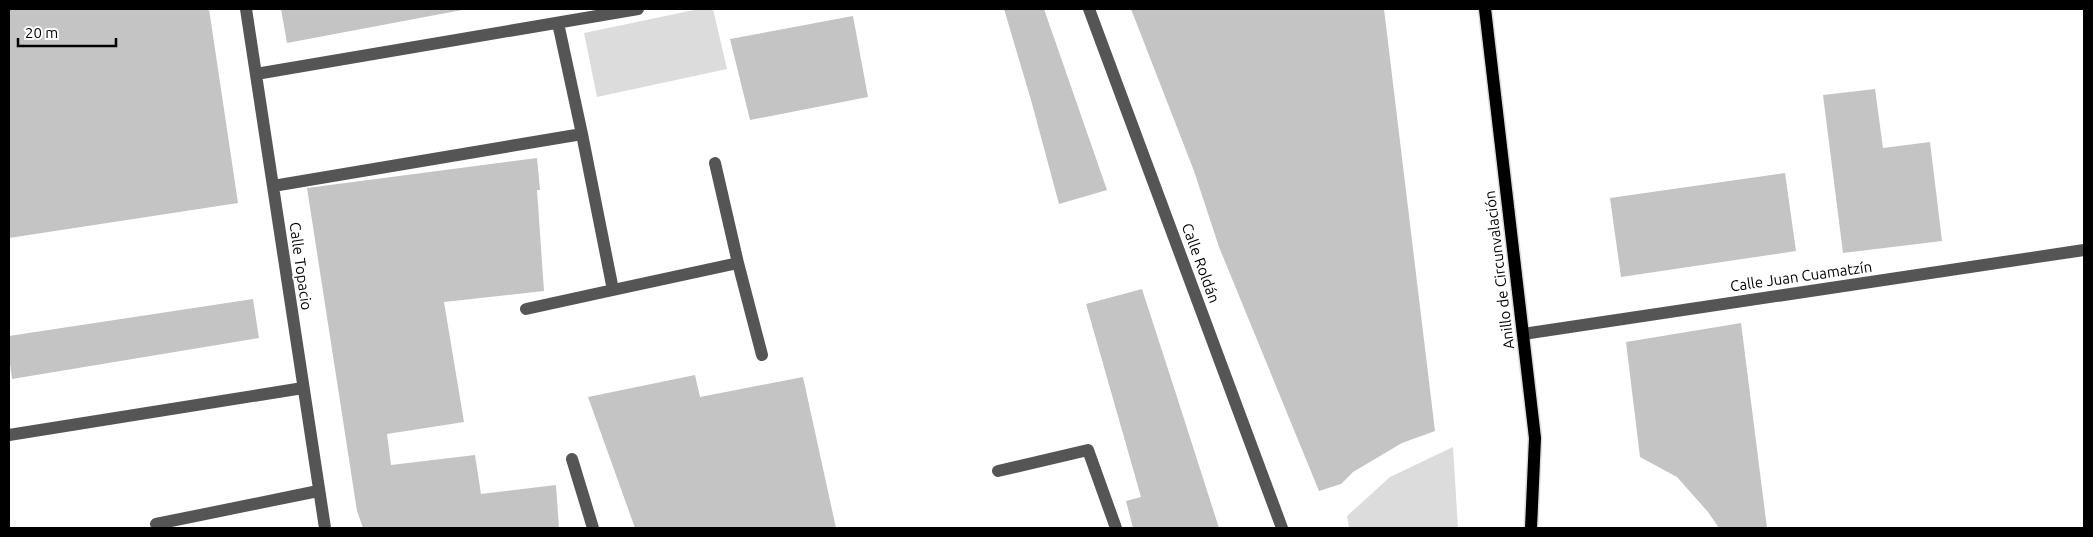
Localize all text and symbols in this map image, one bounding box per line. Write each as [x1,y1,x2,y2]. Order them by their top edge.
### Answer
scale bar [18,15,115,47]
text: 20 m [25,24,58,41]
street label: Anillo de Circunvalación [1481,190,1517,350]
street label: Calle Topacio [286,221,316,311]
street label: Calle Roldán [1179,221,1223,305]
street label: Calle Juan Cuamatzín [1729,258,1873,294]

